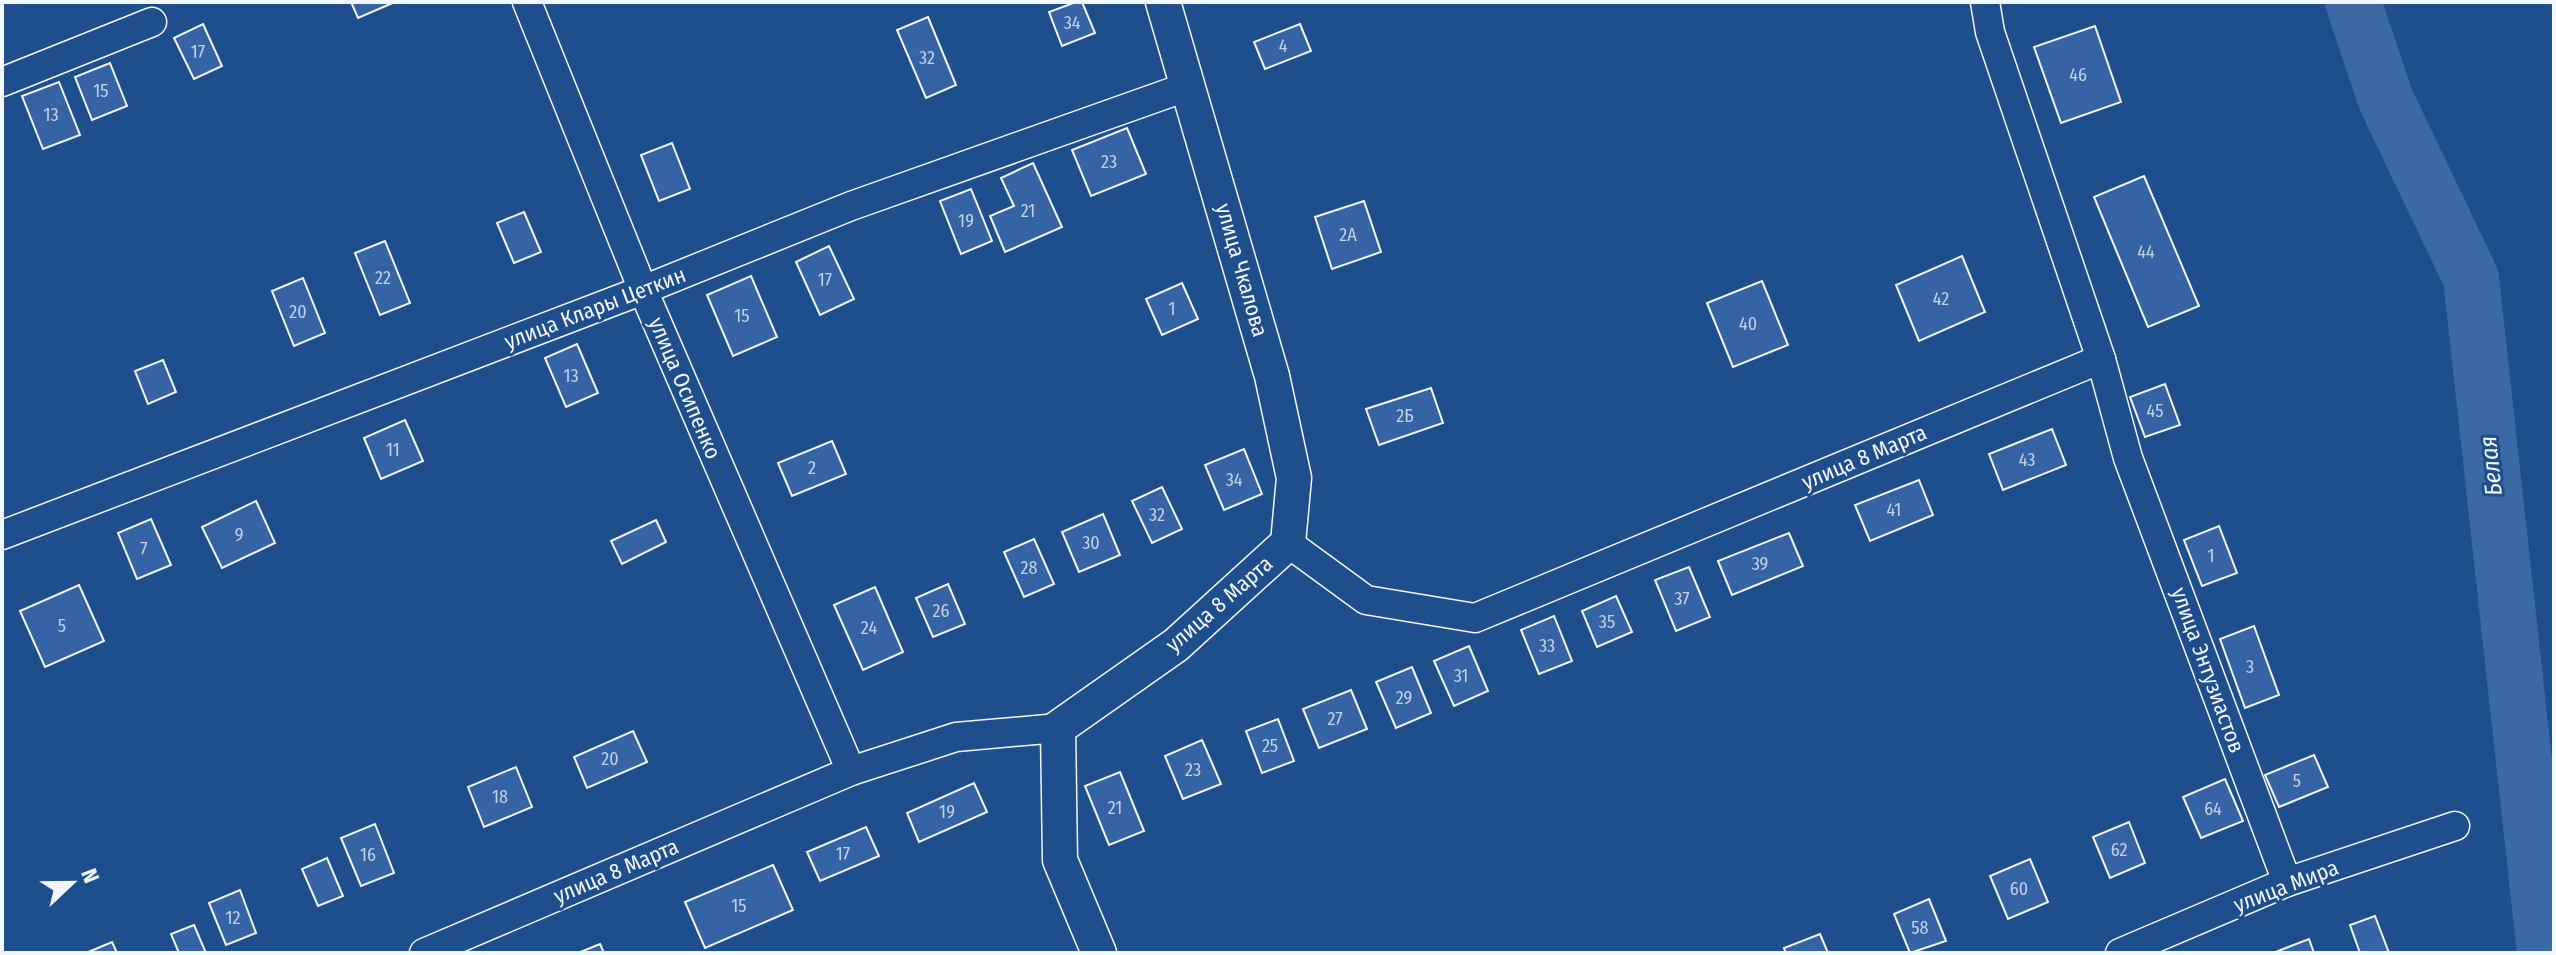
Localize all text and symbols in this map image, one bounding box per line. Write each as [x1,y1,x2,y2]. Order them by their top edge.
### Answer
house number: 34 [1064,12,1081,34]
house number: 4 [1279,35,1288,57]
house number: 17 [191,41,205,63]
house number: 32 [919,47,935,69]
house number: 46 [2069,64,2087,86]
house number: 15 [93,80,109,102]
house number: 13 [43,104,59,126]
house number: 23 [1101,151,1117,173]
house number: 21 [1021,200,1035,222]
street label: улица Чкалова [1210,200,1274,340]
house number: 19 [958,210,974,232]
house number: 2А [1339,224,1357,246]
house number: 44 [2137,241,2155,263]
street label: улица Клары Цеткин [501,261,689,355]
house number: 22 [375,267,391,289]
house number: 17 [818,269,832,291]
house number: 42 [1933,288,1949,310]
house number: 1 [1168,298,1176,320]
house number: 20 [289,301,307,323]
house number: 15 [734,305,750,327]
street label: улица Осипенко [643,313,727,463]
house number: 40 [1739,313,1757,335]
house number: 13 [563,365,579,387]
house number: 45 [2147,400,2163,422]
house number: 2Б [1396,405,1414,427]
street label: улица 8 Марта [1798,419,1930,495]
water label: Белая [2474,435,2508,497]
house number: 11 [386,439,400,461]
house number: 43 [2019,449,2035,471]
house number: 2 [808,457,816,479]
house number: 34 [1226,469,1243,491]
house number: 41 [1887,499,1901,521]
house number: 32 [1149,504,1165,526]
house number: 9 [235,524,243,546]
house number: 30 [1082,532,1100,554]
house number: 7 [140,538,148,560]
house number: 1 [2207,545,2215,567]
street label: улица 8 Марта [1160,550,1278,658]
house number: 39 [1752,553,1768,575]
house number: 28 [1021,557,1037,579]
street label: улица Энтузиастов [2166,584,2250,756]
house number: 37 [1674,588,1690,610]
house number: 26 [933,600,950,622]
house number: 35 [1599,611,1615,633]
house number: 5 [58,615,66,637]
house number: 24 [861,617,877,639]
house number: 33 [1539,635,1555,657]
house number: 3 [2246,656,2254,678]
house number: 31 [1454,665,1468,687]
house number: 29 [1396,687,1412,709]
house number: 27 [1327,708,1343,730]
house number: 25 [1262,735,1278,757]
house number: 20 [601,748,619,770]
house number: 23 [1185,759,1201,781]
house number: 5 [2293,770,2301,792]
house number: 18 [492,786,508,808]
house number: 21 [1108,797,1122,819]
house number: 64 [2204,798,2222,820]
house number: 19 [939,801,955,823]
street label: улица 8 Марта [550,833,682,909]
house number: 62 [2111,839,2127,861]
north arrow [32,843,112,923]
house number: 17 [836,843,850,865]
house number: 16 [360,844,376,866]
street label: улица Мира [2230,854,2342,918]
text: N [75,865,105,887]
house number: 60 [2010,878,2028,900]
house number: 15 [731,895,747,917]
house number: 12 [226,907,241,929]
house number: 58 [1911,917,1929,939]

